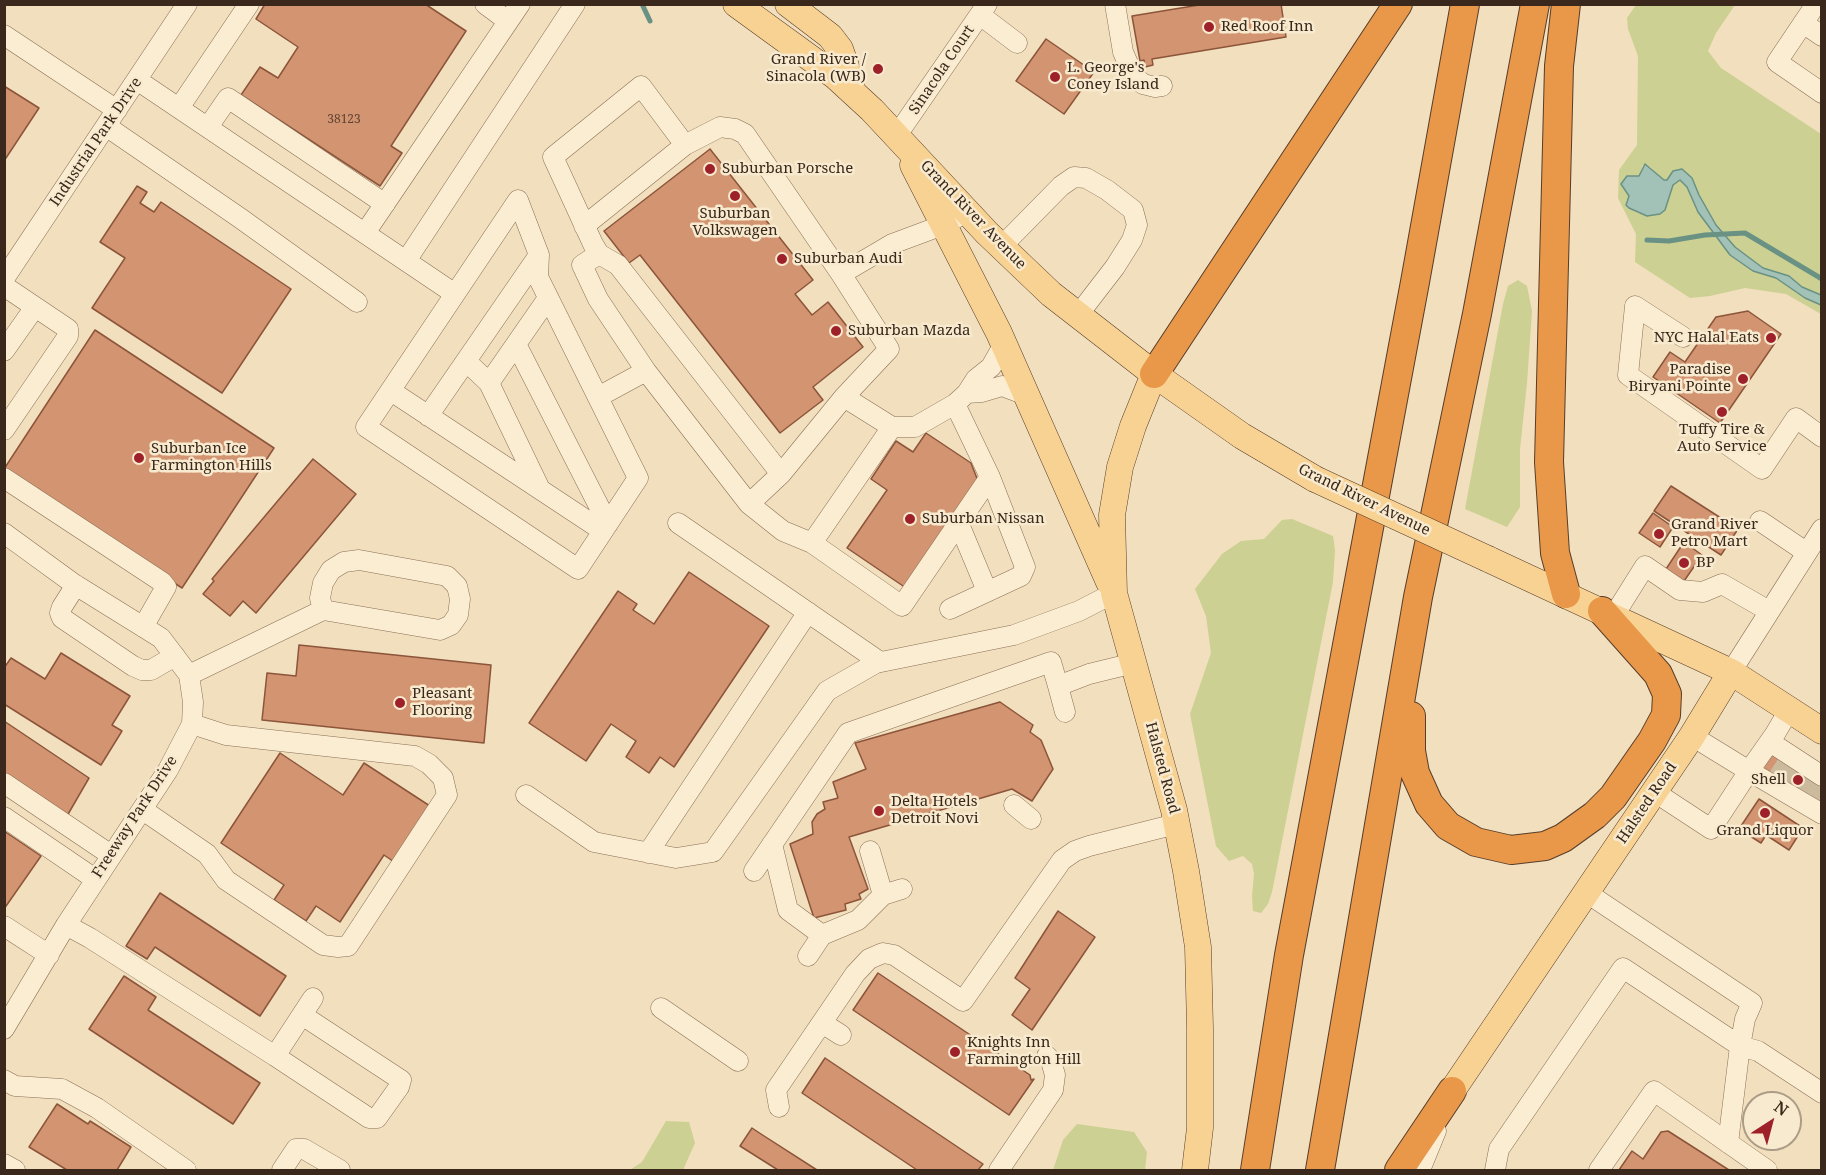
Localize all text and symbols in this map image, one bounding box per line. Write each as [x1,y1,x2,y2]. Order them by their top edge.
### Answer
place label: Red Roof Inn [1221,18,1313,36]
marker: Red Roof Inn [1202,20,1216,34]
street label: Sinacola Court [906,22,978,118]
place label: Grand River / Sinacola (WB) [766,51,866,86]
place label: L. George's Coney Island [1067,59,1159,94]
marker: Grand River / Sinacola (WB) [871,62,885,76]
marker: L. George's Coney Island [1048,70,1062,84]
street label: Industrial Park Drive [46,74,146,210]
house number: 38123 [327,113,361,127]
street label: Grand River Avenue [916,157,1030,273]
place label: Suburban Porsche [722,160,853,178]
marker: Suburban Porsche [703,162,717,176]
marker: Suburban Volkswagen [728,189,742,203]
place label: Suburban Volkswagen [692,205,778,240]
place label: Suburban Audi [794,250,903,268]
marker: Suburban Audi [775,252,789,266]
place label: Suburban Mazda [848,322,971,340]
marker: Suburban Mazda [829,324,843,338]
place label: NYC Halal Eats [1654,329,1759,347]
marker: NYC Halal Eats [1764,331,1778,345]
place label: Paradise Biryani Pointe [1629,361,1731,396]
marker: Paradise Biryani Pointe [1736,372,1750,386]
marker: Tuffy Tire & Auto Service [1715,405,1729,419]
place label: Tuffy Tire & Auto Service [1677,421,1767,456]
place label: Suburban Ice Farmington Hills [151,440,272,475]
marker: Suburban Ice Farmington Hills [132,451,146,465]
street label: Grand River Avenue [1295,460,1433,540]
place label: Suburban Nissan [922,510,1045,528]
marker: Suburban Nissan [903,512,917,526]
place label: Grand River Petro Mart [1671,516,1758,551]
marker: Grand River Petro Mart [1652,527,1666,541]
place label: BP [1696,554,1715,572]
marker: BP [1677,556,1691,570]
place label: Pleasant Flooring [412,685,472,720]
marker: Pleasant Flooring [393,696,407,710]
street label: Halsted Road [1141,720,1183,816]
street label: Freeway Park Drive [89,752,181,882]
street label: Halsted Road [1613,759,1681,847]
place label: Shell [1751,771,1786,789]
marker: Shell [1791,773,1805,787]
place label: Delta Hotels Detroit Novi [891,793,978,828]
marker: Delta Hotels Detroit Novi [872,804,886,818]
marker: Grand Liquor [1758,806,1772,820]
place label: Grand Liquor [1716,822,1814,840]
place label: Knights Inn Farmington Hill [967,1034,1081,1069]
marker: Knights Inn Farmington Hill [948,1045,962,1059]
north arrow [1742,1091,1802,1151]
text: N [1770,1095,1793,1121]

